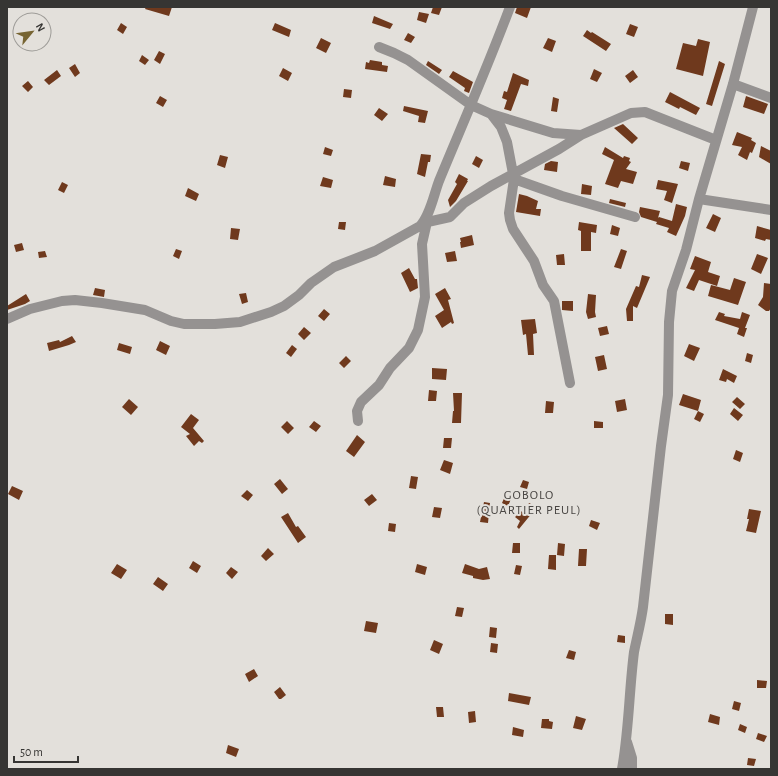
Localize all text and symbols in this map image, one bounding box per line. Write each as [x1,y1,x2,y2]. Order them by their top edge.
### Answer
north arrow [12,12,52,52]
text: N [34,21,47,33]
district label: GOBOLO (QUARTIER PEUL) [476,489,582,517]
scale bar [14,738,78,764]
text: 50 m [20,746,43,758]

